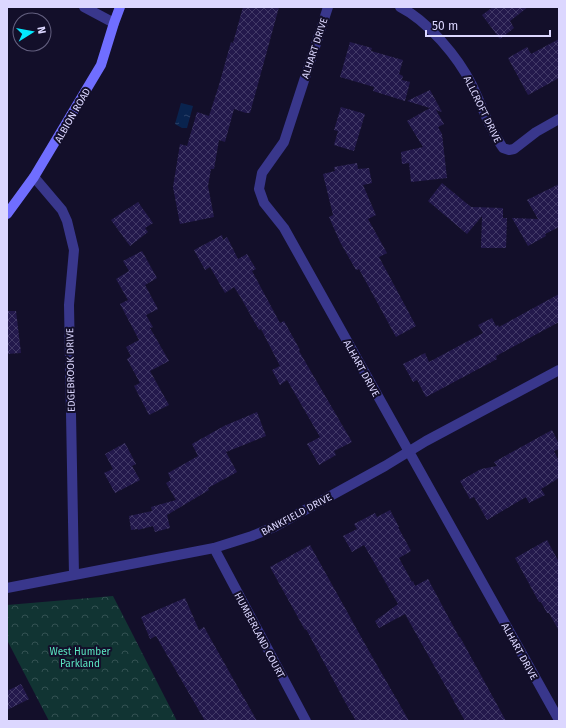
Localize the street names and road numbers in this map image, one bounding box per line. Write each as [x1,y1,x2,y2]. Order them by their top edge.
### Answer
street label: ALHART DRIVE [299,16,330,80]
street label: ALLCROFT DRIVE [461,74,503,145]
street label: ALBION ROAD [52,86,93,145]
street label: EDGEBROOK DRIVE [64,328,78,412]
street label: ALHART DRIVE [341,338,382,399]
street label: BANKFIELD DRIVE [259,491,334,539]
street label: HUMBERLAND COURT [231,591,287,681]
street label: ALHART DRIVE [499,621,540,682]

